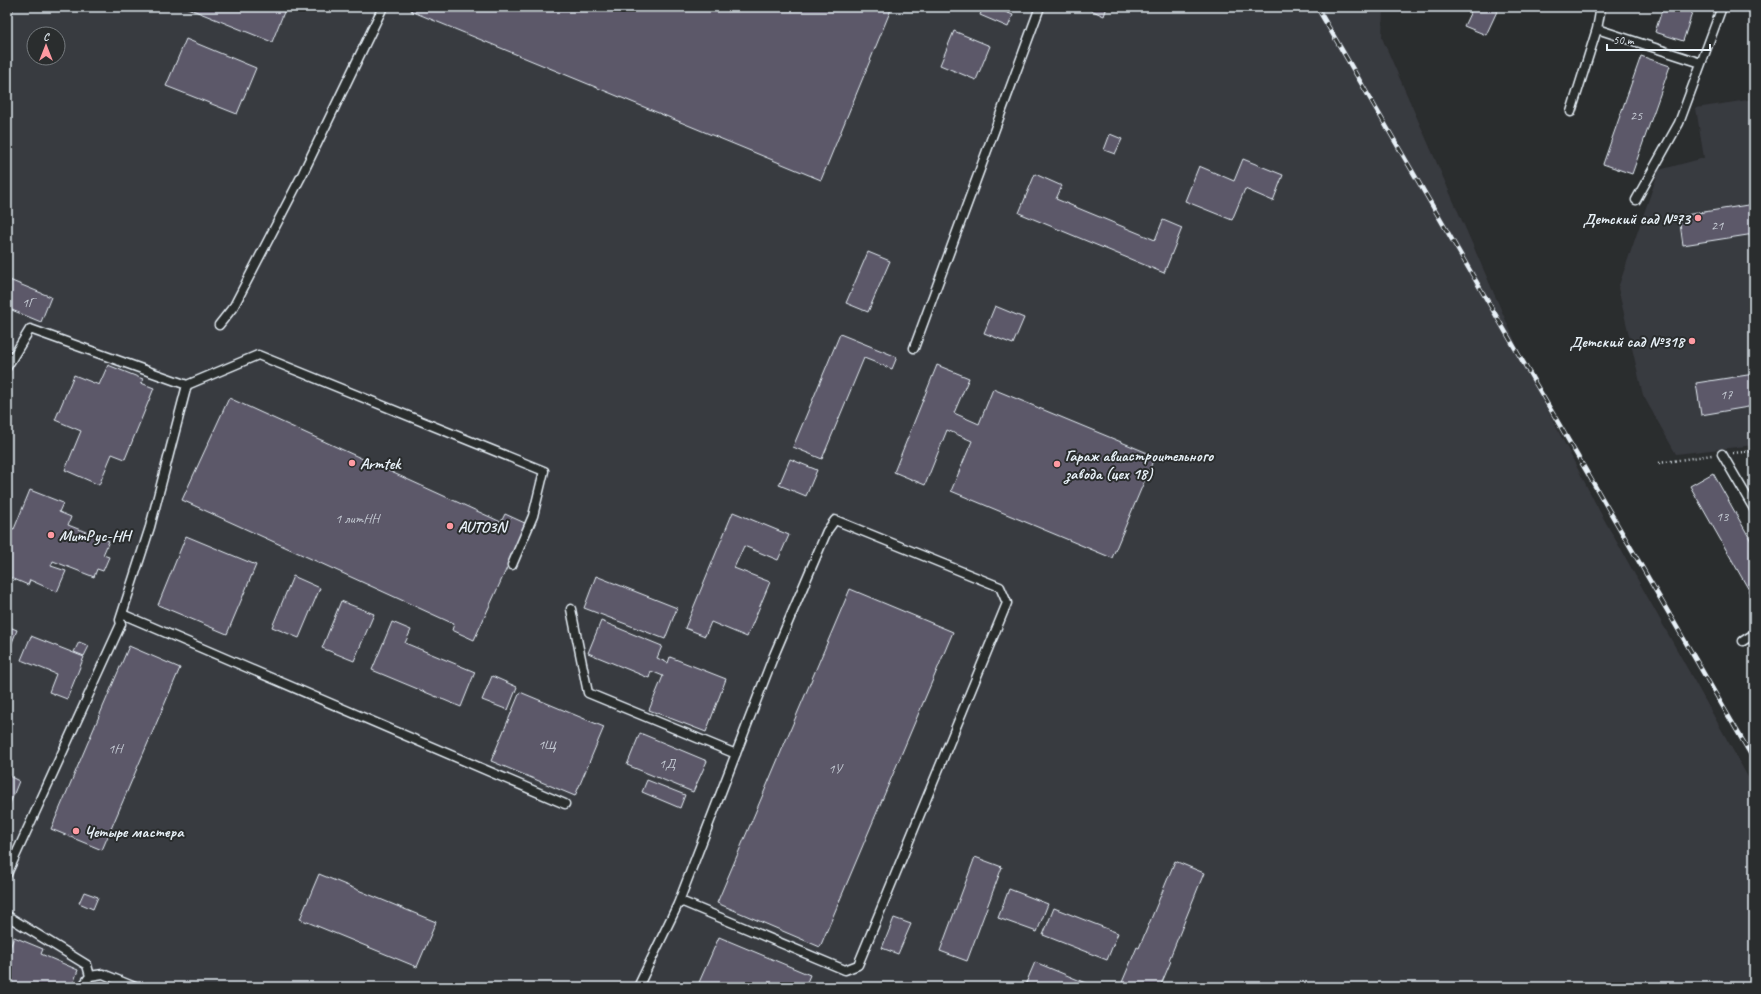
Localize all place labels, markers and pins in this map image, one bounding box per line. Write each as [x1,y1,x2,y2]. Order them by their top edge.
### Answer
place label: Детский сад №73 [1583,209,1692,229]
marker: Детский сад №73 [1693,213,1703,223]
place label: Детский сад №318 [1569,332,1686,352]
marker: Детский сад №318 [1687,336,1697,346]
place label: Гараж авиастроительного завода (цех 18) [1063,446,1214,484]
place label: Armtek [360,454,402,474]
marker: Armtek [347,458,357,468]
marker: Гараж авиастроительного завода (цех 18) [1052,459,1062,469]
place label: AUTO3N [458,517,509,537]
marker: AUTO3N [445,521,455,531]
place label: МитРус-НН [59,526,134,546]
marker: МитРус-НН [46,530,56,540]
place label: Четыре мастера [84,822,185,842]
marker: Четыре мастера [71,826,81,836]

